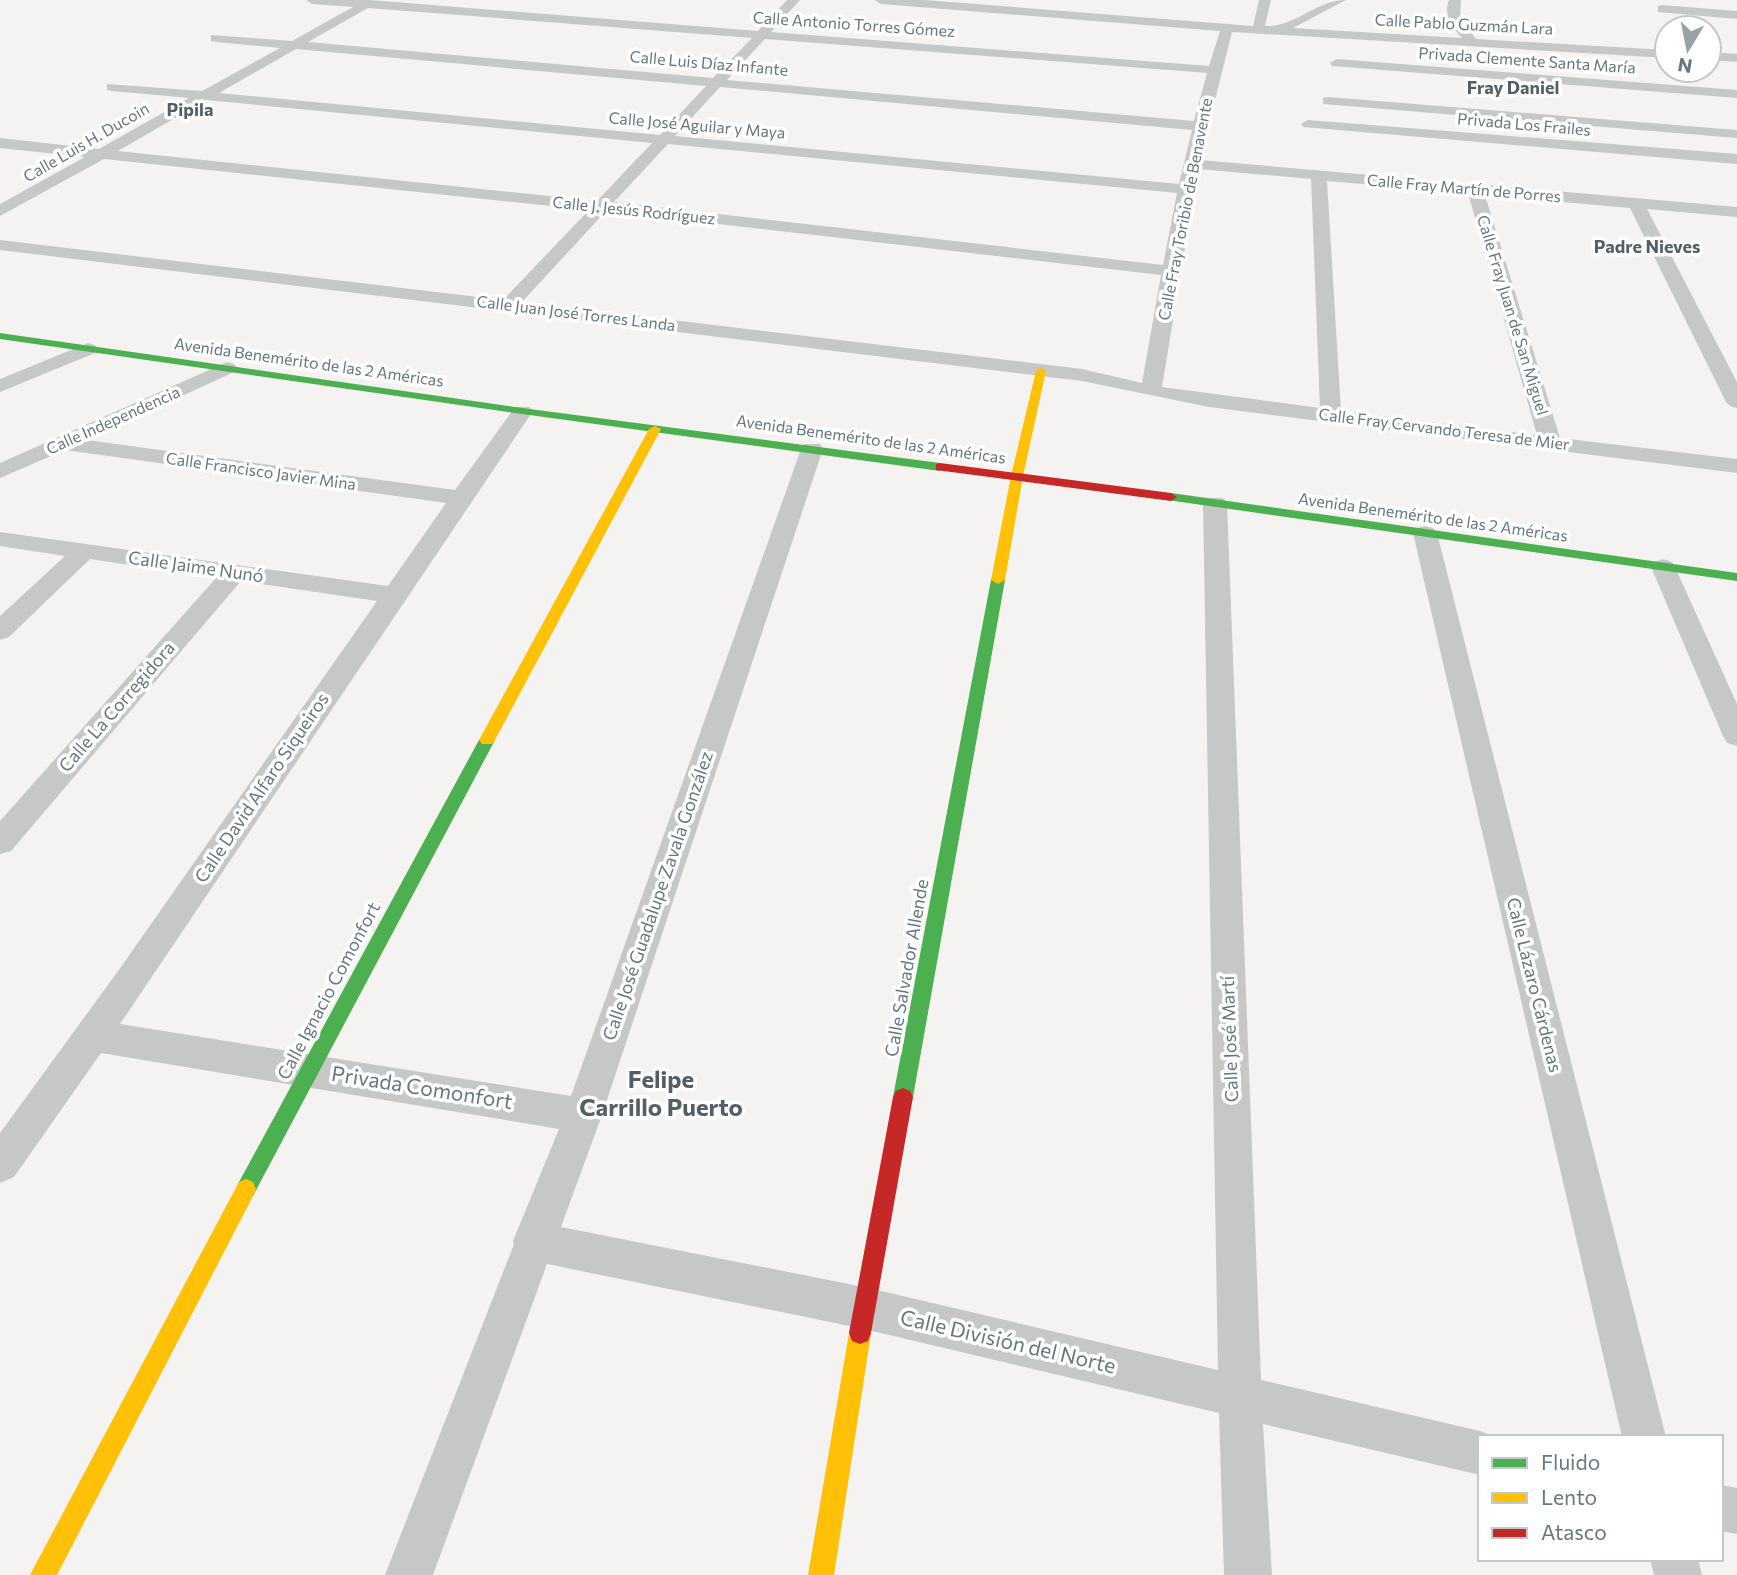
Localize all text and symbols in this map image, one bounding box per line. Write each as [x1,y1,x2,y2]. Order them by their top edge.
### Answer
street label: Calle Antonio Torres Gómez [752,7,956,40]
street label: Calle Pablo Guzmán Lara [1374,9,1554,38]
north arrow [1653,14,1723,84]
street label: Privada Clemente Santa María [1418,42,1636,77]
street label: Calle Luis Díaz Infante [629,46,789,79]
text: N [1676,54,1694,79]
district label: Fray Daniel [1467,76,1559,98]
street label: Calle Fray Toribio de Benavente [1154,96,1215,322]
street label: Calle Luis H. Ducoin [20,98,152,185]
district label: Pipila [167,98,213,120]
street label: Calle José Aguilar y Maya [608,107,786,142]
street label: Privada Los Frailes [1456,108,1592,139]
street label: Calle Fray Martín de Porres [1366,170,1562,205]
street label: Calle J. Jesús Rodríguez [552,192,716,228]
street label: Calle Fray Juan de San Miguel [1474,213,1553,417]
district label: Padre Nieves [1594,235,1700,257]
street label: Calle Juan José Torres Landa [476,291,677,334]
street label: Avenida Benemérito de las 2 Américas [173,333,445,390]
street label: Calle Independencia [43,381,183,458]
street label: Calle Fray Cervando Teresa de Mier [1318,404,1571,453]
street label: Avenida Benemérito de las 2 Américas [735,410,1007,467]
street label: Calle Francisco Javier Mina [165,448,357,493]
street label: Avenida Benemérito de las 2 Américas [1297,488,1569,545]
street label: Calle Jaime Nunó [127,546,265,586]
street label: Calle La Corregidora [54,637,179,776]
street label: Calle David Alfaro Siqueiros [189,688,333,886]
street label: Calle José Guadalupe Zavala González [597,748,717,1043]
street label: Calle Salvador Allende [880,877,932,1058]
street label: Calle Lázaro Cárdenas [1503,895,1567,1074]
street label: Calle Ignacio Comonfort [272,898,384,1083]
street label: Calle José Martí [1216,974,1242,1103]
street label: Privada Comonfort [330,1060,514,1113]
district label: Felipe Carrillo Puerto [579,1064,743,1121]
street label: Calle División del Norte [898,1304,1119,1378]
legend [1478,1435,1723,1561]
text: Fluido [1541,1449,1600,1474]
text: Lento [1541,1484,1597,1509]
text: Atasco [1541,1519,1607,1544]

